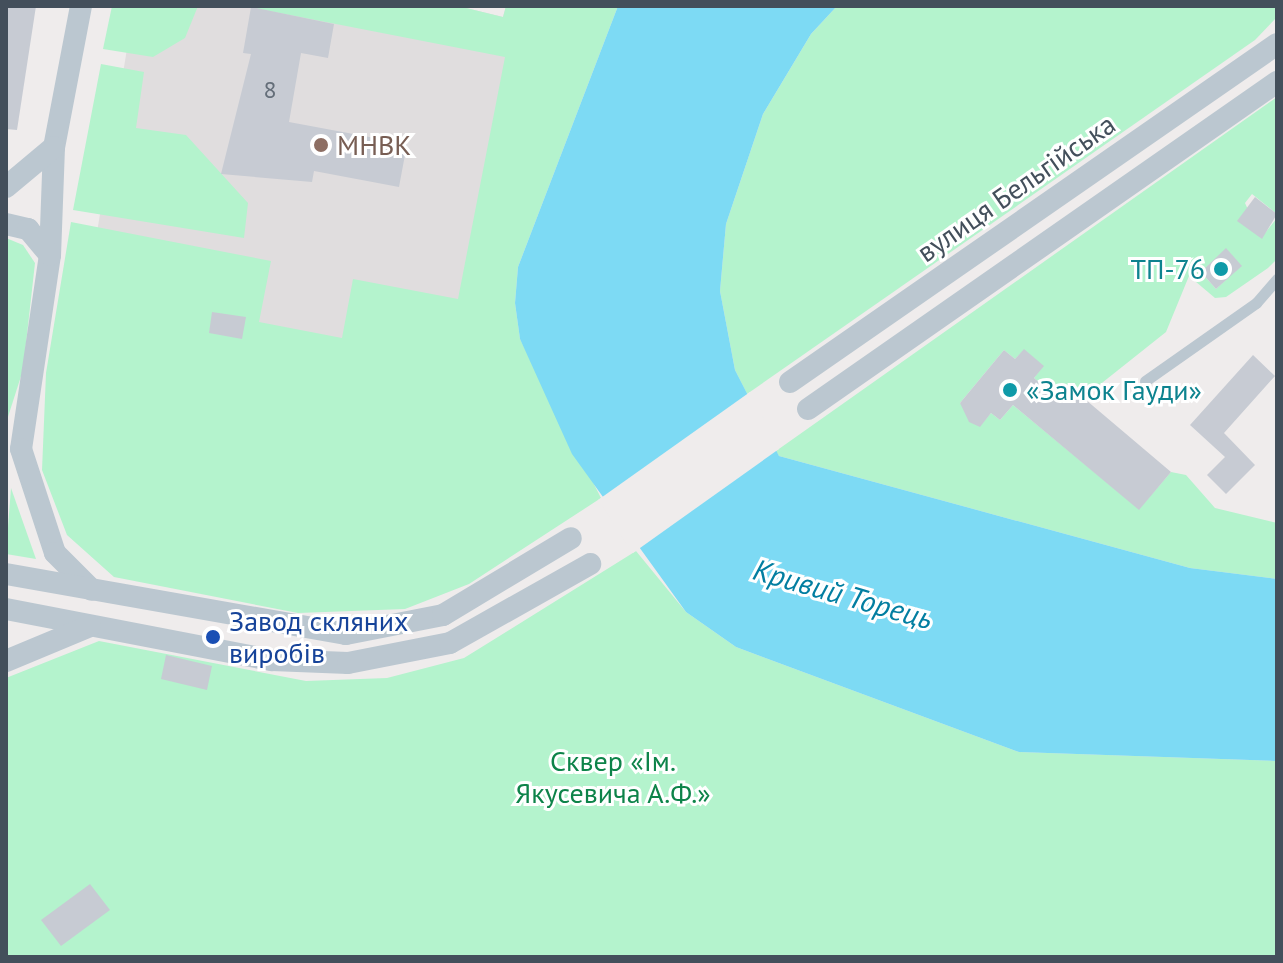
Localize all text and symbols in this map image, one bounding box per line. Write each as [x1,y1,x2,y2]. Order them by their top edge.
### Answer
house number: 8 [263,76,277,104]
street label: вулиця Бельгійська [910,107,1122,269]
place label: МНВК [337,128,411,162]
marker: МНВК [312,136,330,154]
place label: ТП-76 [1130,252,1205,286]
marker: ТП-76 [1212,260,1230,278]
place label: «Замок Гауди» [1026,373,1202,407]
marker: «Замок Гауди» [1001,381,1019,399]
water label: Кривий Торець [749,551,937,637]
place label: Завод скляних виробів [229,604,409,670]
marker: Завод скляних виробів [204,628,222,646]
park label: Сквер «Ім. Якусевича А.Ф.» [515,744,711,810]

